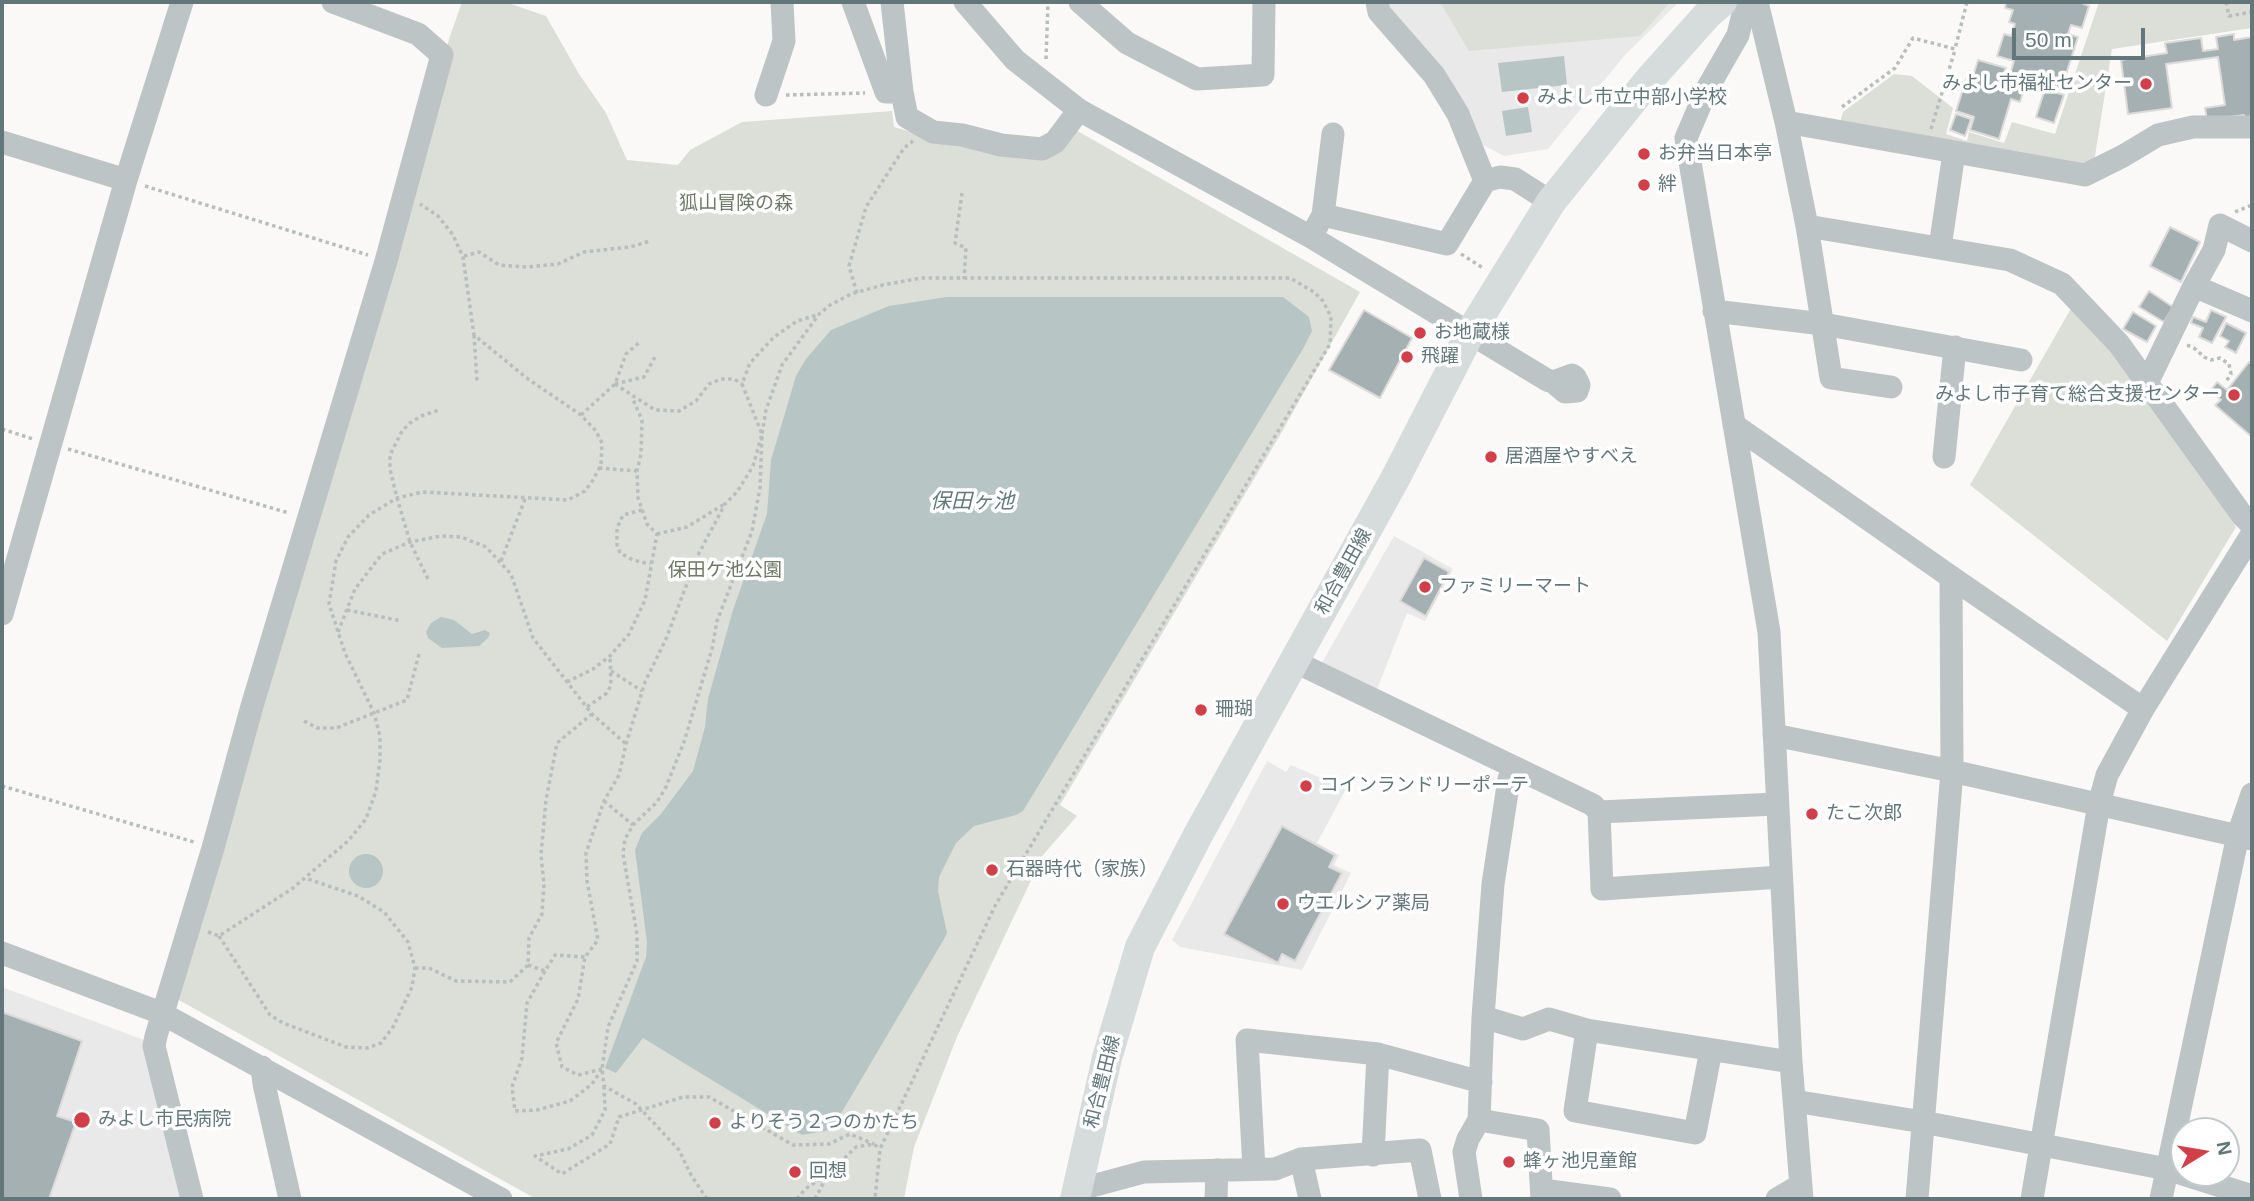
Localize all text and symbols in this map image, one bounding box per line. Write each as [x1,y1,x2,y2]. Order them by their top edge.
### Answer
scale bar [2016,14,2149,58]
text: 50 m [2025,28,2072,51]
place label: みよし市福祉センター [1942,73,2132,95]
marker: みよし市福祉センター [2138,76,2154,92]
place label: みよし市立中部小学校 [1537,87,1727,109]
marker: みよし市立中部小学校 [1515,90,1531,106]
place label: お弁当日本亭 [1658,143,1772,165]
marker: お弁当日本亭 [1636,146,1652,162]
place label: 絆 [1658,174,1677,196]
marker: 絆 [1636,177,1652,193]
park label: 狐山冒険の森 [679,193,793,215]
place label: お地蔵様 [1434,322,1510,344]
marker: お地蔵様 [1412,325,1428,341]
place label: 飛躍 [1421,346,1459,368]
marker: 飛躍 [1399,349,1415,365]
place label: みよし市子育て総合支援センター [1935,384,2220,406]
marker: みよし市子育て総合支援センター [2226,387,2242,403]
place label: 居酒屋やすべえ [1505,446,1638,468]
marker: 居酒屋やすべえ [1483,449,1499,465]
water label: 保田ヶ池 [930,489,1014,515]
street label: 和合豊田線 [1311,525,1377,619]
park label: 保田ケ池公園 [668,560,782,582]
place label: ファミリーマート [1439,576,1591,598]
marker: ファミリーマート [1417,579,1433,595]
place label: 珊瑚 [1215,699,1253,721]
marker: 珊瑚 [1193,702,1209,718]
place label: コインランドリーポーテ [1320,775,1529,797]
marker: コインランドリーポーテ [1298,778,1314,794]
place label: たこ次郎 [1826,803,1902,825]
marker: たこ次郎 [1804,806,1820,822]
place label: 石器時代（家族） [1006,859,1158,881]
marker: 石器時代（家族） [984,862,1000,878]
place label: ウエルシア薬局 [1297,893,1430,915]
marker: ウエルシア薬局 [1275,896,1291,912]
street label: 和合豊田線 [1080,1033,1126,1131]
place label: みよし市民病院 [98,1109,231,1131]
marker: みよし市民病院 [72,1110,92,1130]
place label: よりそう２つのかたち [729,1112,919,1134]
marker: よりそう２つのかたち [707,1115,723,1131]
north arrow [2170,1117,2240,1187]
text: N [2213,1140,2236,1157]
place label: 蜂ヶ池児童館 [1523,1151,1637,1173]
marker: 蜂ヶ池児童館 [1501,1154,1517,1170]
place label: 回想 [809,1161,847,1183]
marker: 回想 [787,1164,803,1180]

